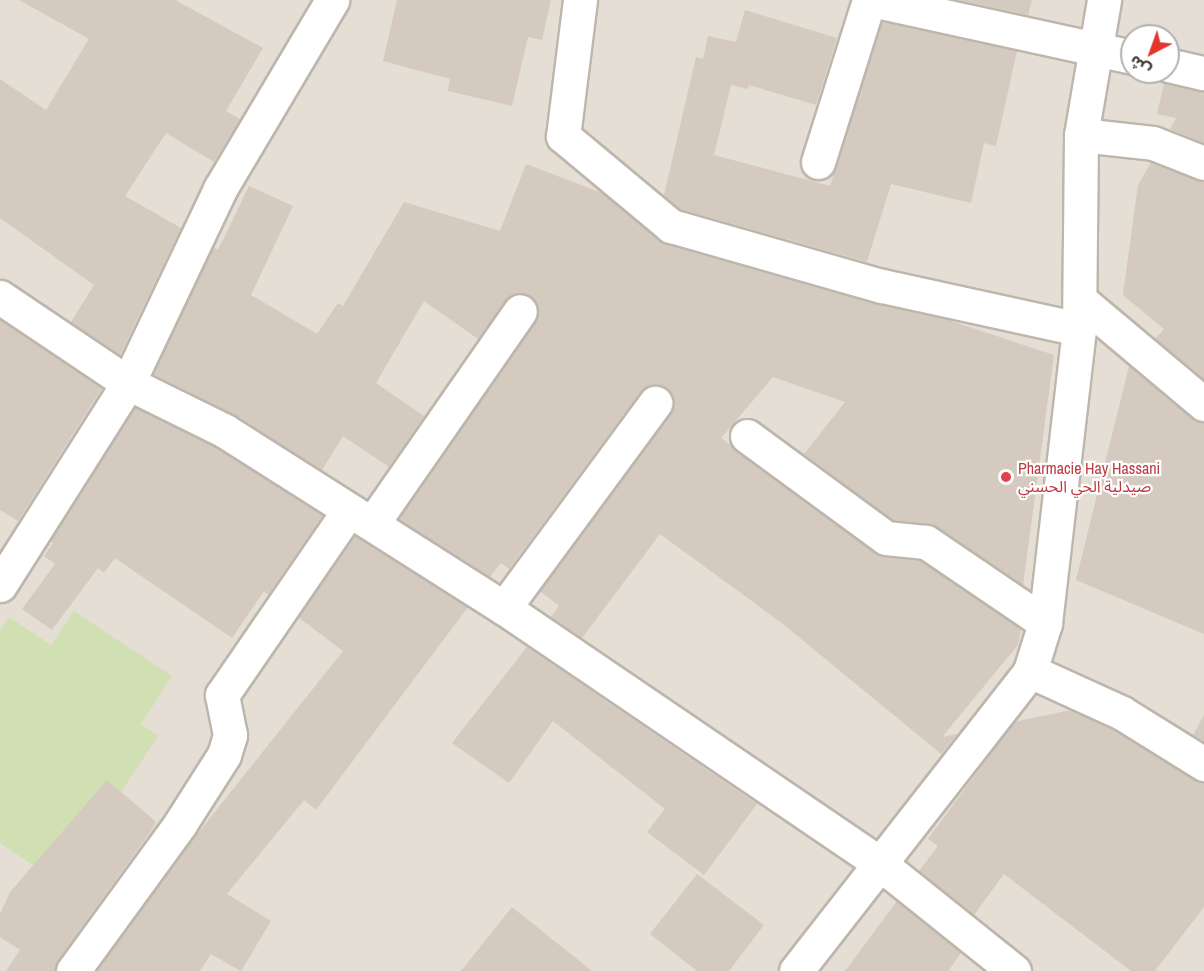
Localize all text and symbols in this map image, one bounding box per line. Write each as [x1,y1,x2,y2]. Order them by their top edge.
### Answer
north arrow [1120,24,1180,84]
text: ش [1124,51,1155,82]
place label: Pharmacie Hay Hassani صيدلية الحي الحسني [1018,458,1160,496]
marker: Pharmacie Hay Hassani صيدلية الحي الحسني [999,470,1013,484]

